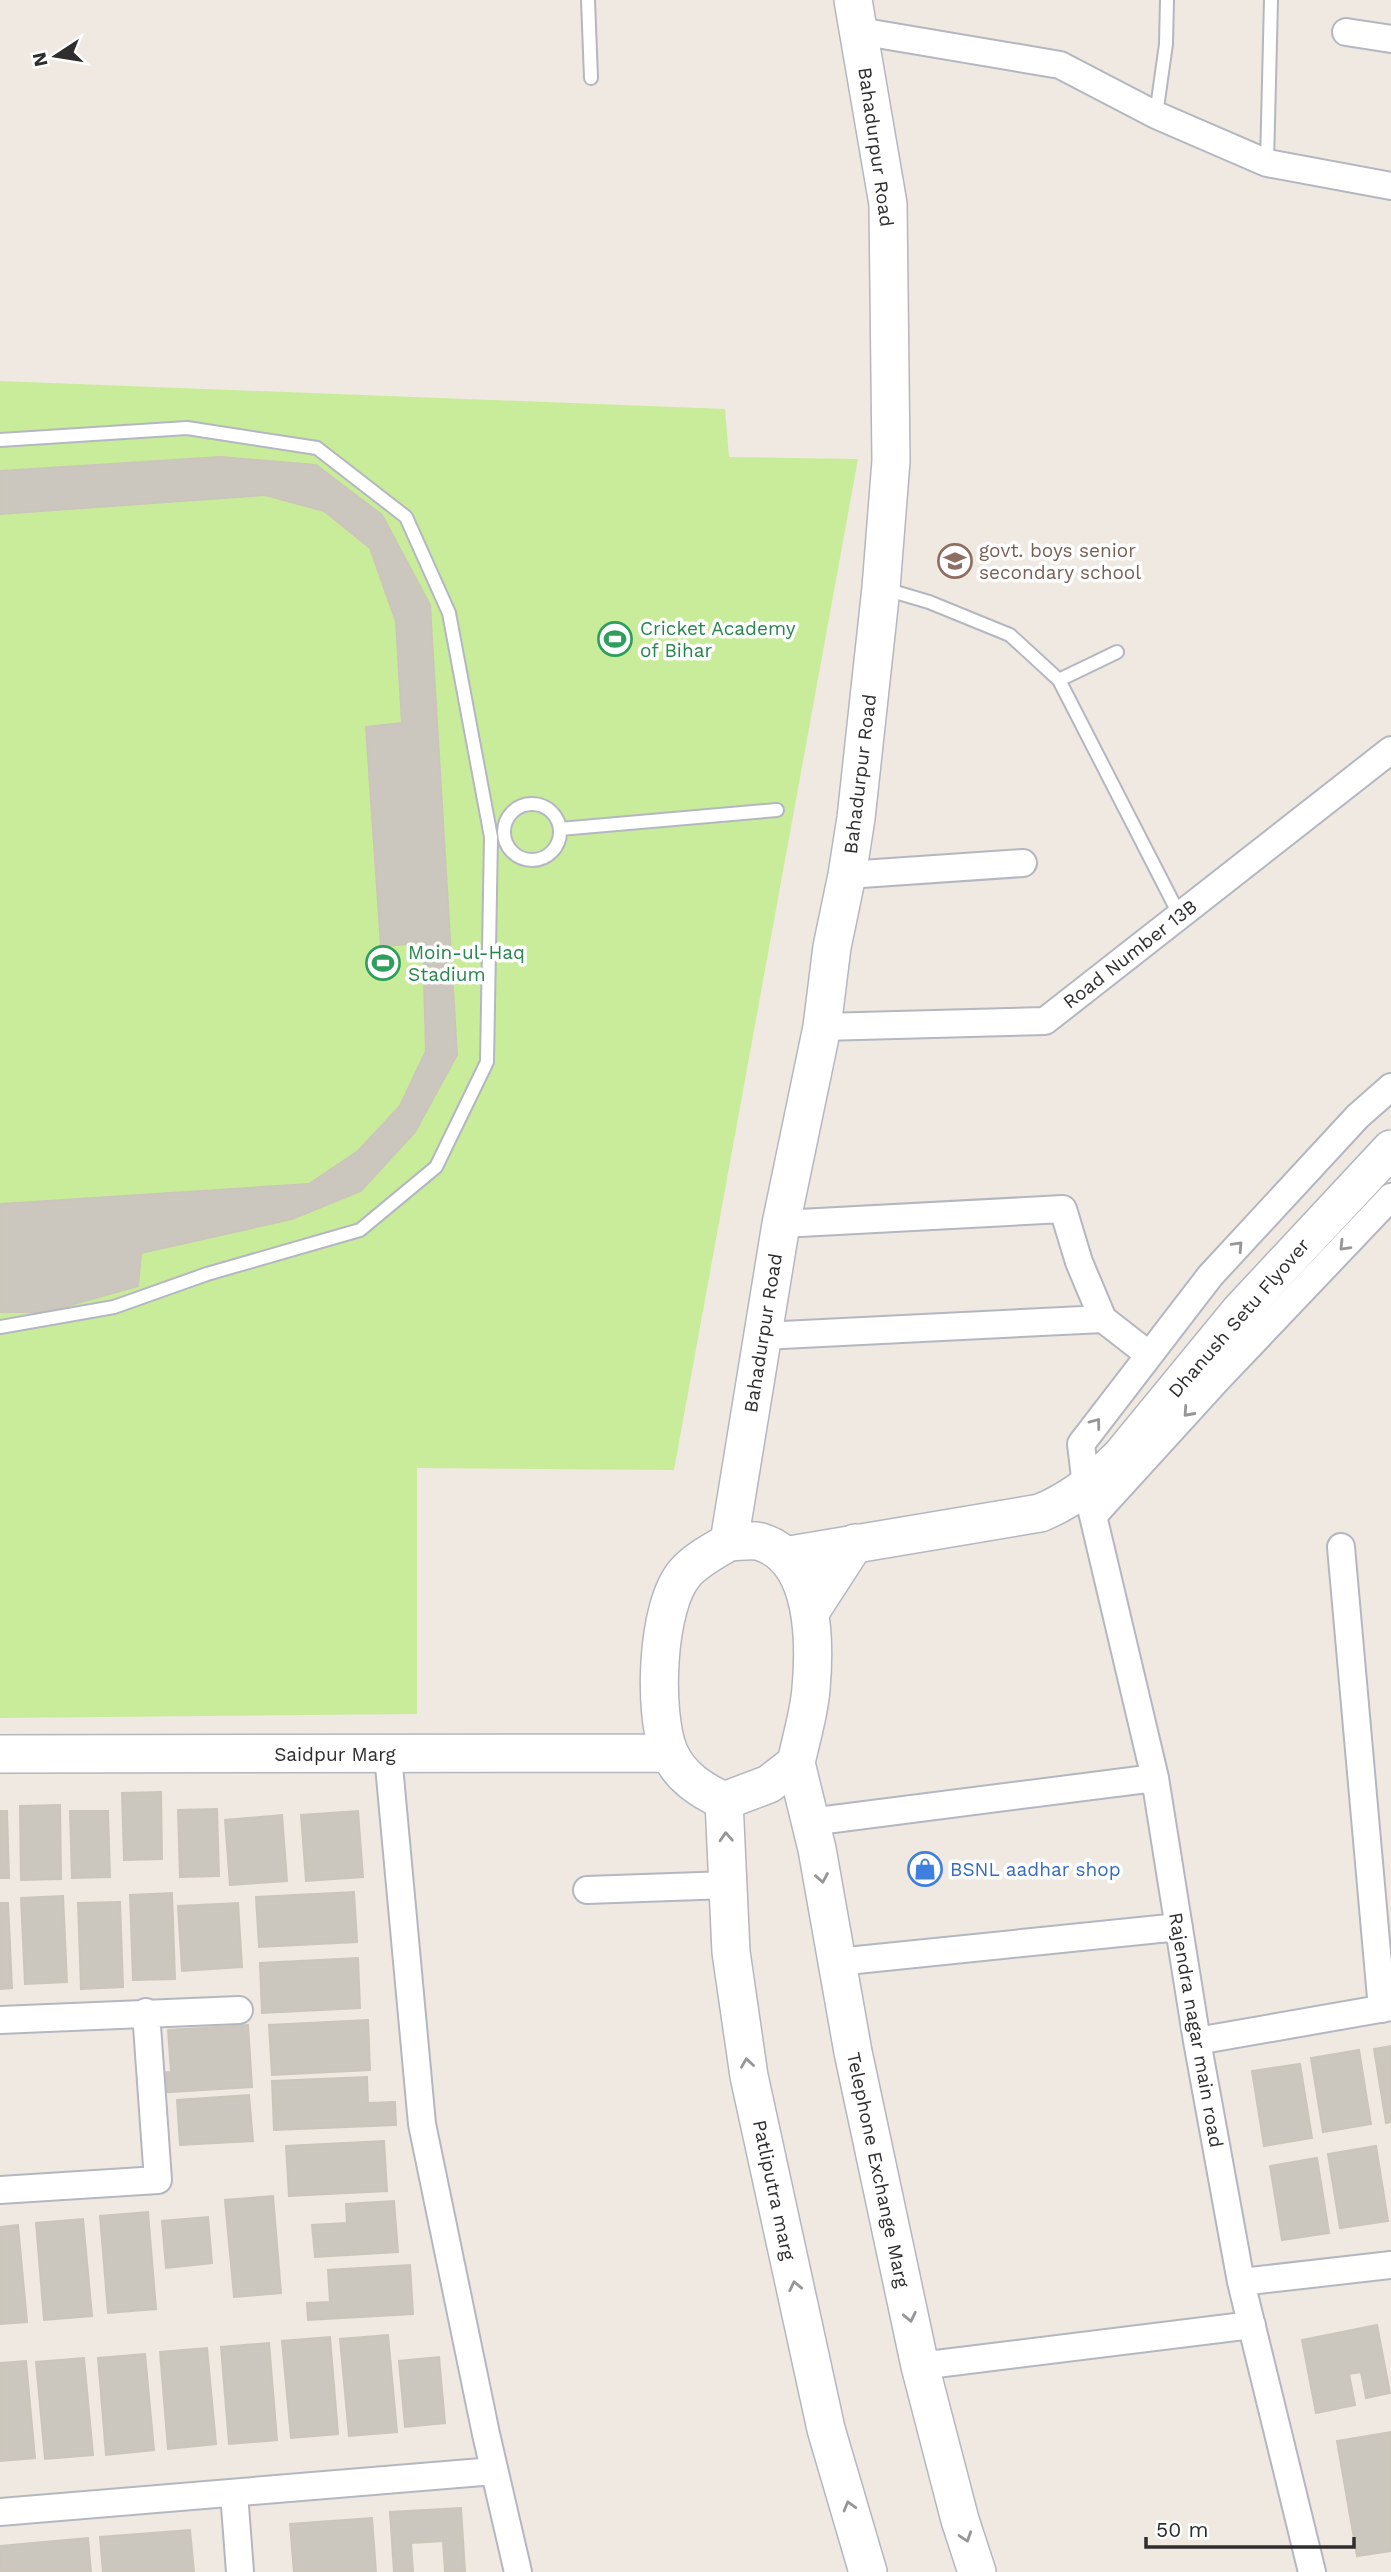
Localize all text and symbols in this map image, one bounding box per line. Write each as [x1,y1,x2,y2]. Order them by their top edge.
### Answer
north arrow [21,21,91,91]
text: N [27,50,53,69]
street label: Bahadurpur Road [853,66,899,228]
place label: govt. boys senior secondary school [979,539,1141,584]
school or university icon: govt. boys senior secondary school [936,542,974,580]
place label: Cricket Academy of Bihar [640,617,796,662]
sports icon: Cricket Academy of Bihar [596,620,634,658]
street label: Bahadurpur Road [839,693,881,855]
street label: Road Number 13B [1058,895,1202,1013]
place label: Moin-ul-Haq Stadium [408,941,525,986]
sports icon: Moin-ul-Haq Stadium [364,944,402,982]
street label: Dhanush Setu Flyover [1164,1233,1315,1402]
one-way arrow [1340,1238,1352,1251]
one-way arrow [1230,1241,1243,1254]
street label: Bahadurpur Road [739,1252,787,1414]
one-way arrow [1184,1404,1196,1417]
one-way arrow [1088,1419,1101,1431]
street label: Saidpur Marg [274,1743,397,1766]
one-way arrow [718,1831,733,1842]
shop icon: BSNL aadhar shop [906,1850,944,1888]
place label: BSNL aadhar shop [950,1858,1121,1881]
one-way arrow [814,1872,829,1884]
street label: Rajendra nagar main road [1164,1911,1228,2149]
street label: Telephone Exchange Marg [842,2050,914,2291]
one-way arrow [740,2058,755,2069]
street label: Patliputra marg [748,2118,800,2263]
one-way arrow [789,2280,803,2292]
one-way arrow [901,2311,916,2323]
one-way arrow [843,2501,858,2513]
scale bar [1146,2506,1354,2550]
text: 50 m [1156,2517,1208,2542]
one-way arrow [958,2531,972,2543]

